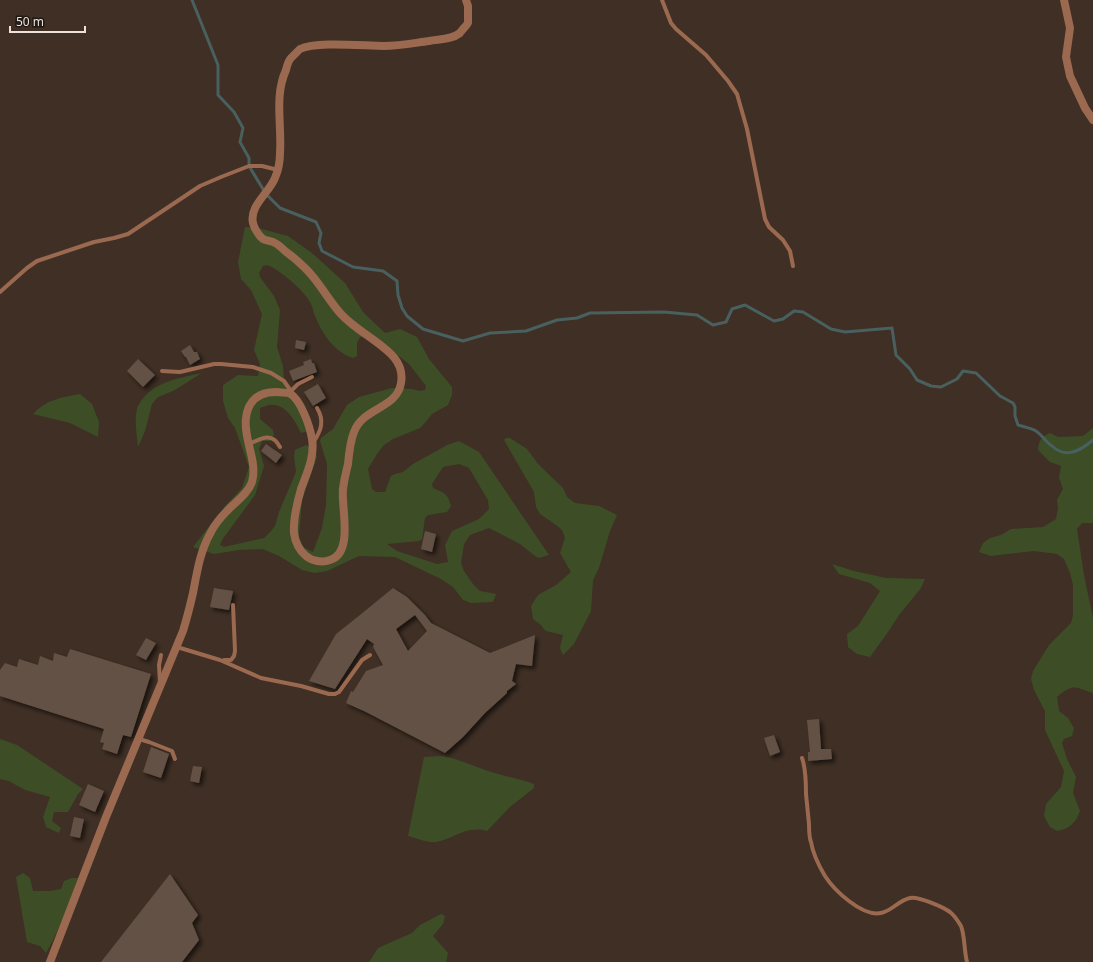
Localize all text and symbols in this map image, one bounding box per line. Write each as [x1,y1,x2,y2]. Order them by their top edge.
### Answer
scale bar [10,8,85,34]
text: 50 m [16,13,44,30]

